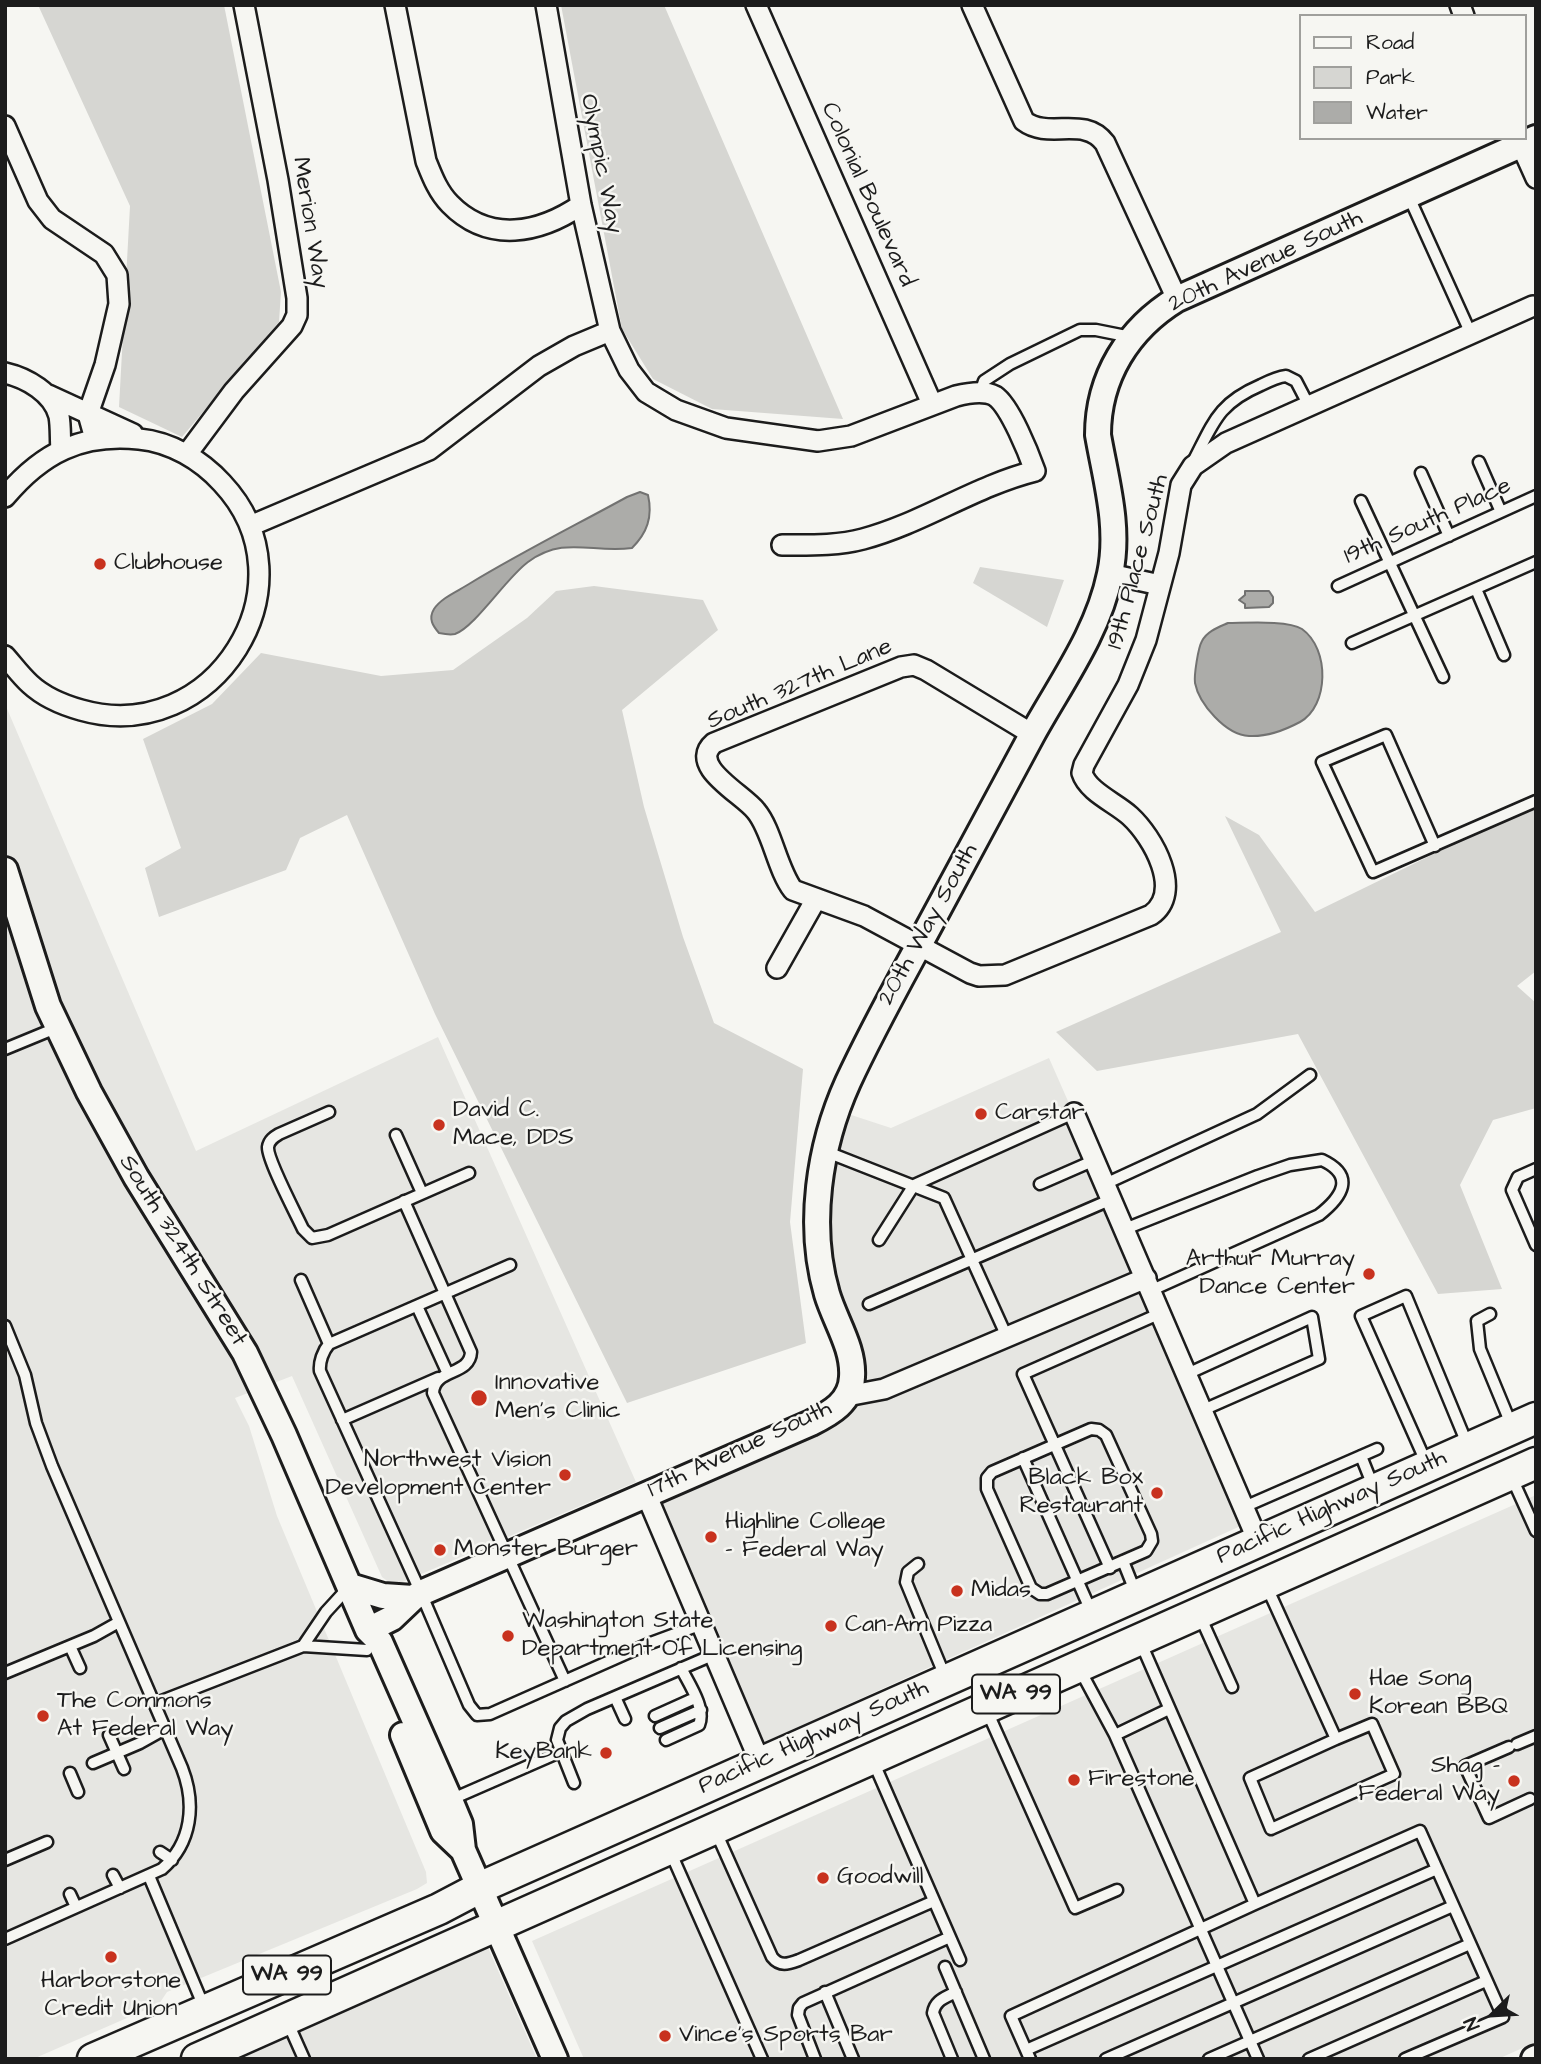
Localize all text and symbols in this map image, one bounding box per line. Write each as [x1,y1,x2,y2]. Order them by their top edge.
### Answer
legend [1300,14,1527,140]
text: Road [1366,28,1414,57]
text: Park [1366,63,1415,92]
street label: Olympic Way [572,92,628,236]
street label: Colonial Boulevard [813,98,921,292]
text: Water [1366,98,1428,127]
street label: Merion Way [284,155,334,291]
street label: 20th Avenue South [1165,204,1367,320]
street label: 19th Place South [1102,471,1176,653]
street label: 19th South Place [1340,472,1516,572]
place label: Clubhouse [114,550,223,578]
marker: Clubhouse [92,556,108,572]
street label: South 327th Lane [703,633,897,737]
street label: 20th Way South [873,839,985,1011]
place label: David C. Mace, DDS [453,1097,574,1153]
place label: Carstar [995,1100,1085,1128]
marker: Carstar [973,1106,989,1122]
marker: David C. Mace, DDS [431,1117,447,1133]
street label: South 324th Street [112,1150,252,1352]
place label: Arthur Murray Dance Center [1186,1246,1355,1302]
marker: Arthur Murray Dance Center [1361,1266,1377,1282]
place label: Innovative Men's Clinic [495,1370,621,1426]
marker: Innovative Men's Clinic [469,1388,489,1408]
street label: 17th Avenue South [644,1395,836,1505]
street label: Pacific Highway South [1213,1444,1451,1572]
place label: Northwest Vision Development Center [326,1447,551,1503]
place label: Black Box Restaurant [1020,1465,1143,1521]
marker: Northwest Vision Development Center [557,1467,573,1483]
marker: Black Box Restaurant [1149,1485,1165,1501]
place label: Highline College - Federal Way [725,1509,886,1565]
marker: Highline College - Federal Way [703,1529,719,1545]
place label: Monster Burger [454,1536,638,1564]
marker: Monster Burger [432,1542,448,1558]
place label: Midas [971,1577,1031,1605]
marker: Midas [949,1583,965,1599]
place label: Washington State Department Of Licensing [522,1608,802,1664]
place label: Can-Am Pizza [845,1612,992,1640]
marker: Can-Am Pizza [823,1618,839,1634]
marker: Washington State Department Of Licensing [500,1628,516,1644]
place label: Hae Song Korean BBQ [1369,1666,1508,1722]
street label: Pacific Highway South [695,1674,933,1802]
road number: WA 99 [972,1674,1060,1714]
marker: Hae Song Korean BBQ [1347,1686,1363,1702]
place label: The Commons At Federal Way [57,1688,233,1744]
marker: The Commons At Federal Way [35,1708,51,1724]
place label: KeyBank [495,1739,592,1767]
marker: KeyBank [598,1745,614,1761]
place label: Shag - Federal Way [1358,1753,1500,1809]
place label: Firestone [1088,1766,1195,1794]
marker: Firestone [1066,1772,1082,1788]
marker: Shag - Federal Way [1506,1773,1522,1789]
place label: Goodwill [837,1864,924,1892]
marker: Goodwill [815,1870,831,1886]
marker: Harborstone Credit Union [103,1949,119,1965]
road number: WA 99 [243,1956,331,1994]
place label: Harborstone Credit Union [41,1968,181,2024]
north arrow [1457,1980,1527,2050]
text: N [1458,2013,1487,2035]
place label: Vince's Sports Bar [679,2022,893,2050]
marker: Vince's Sports Bar [657,2028,673,2044]

